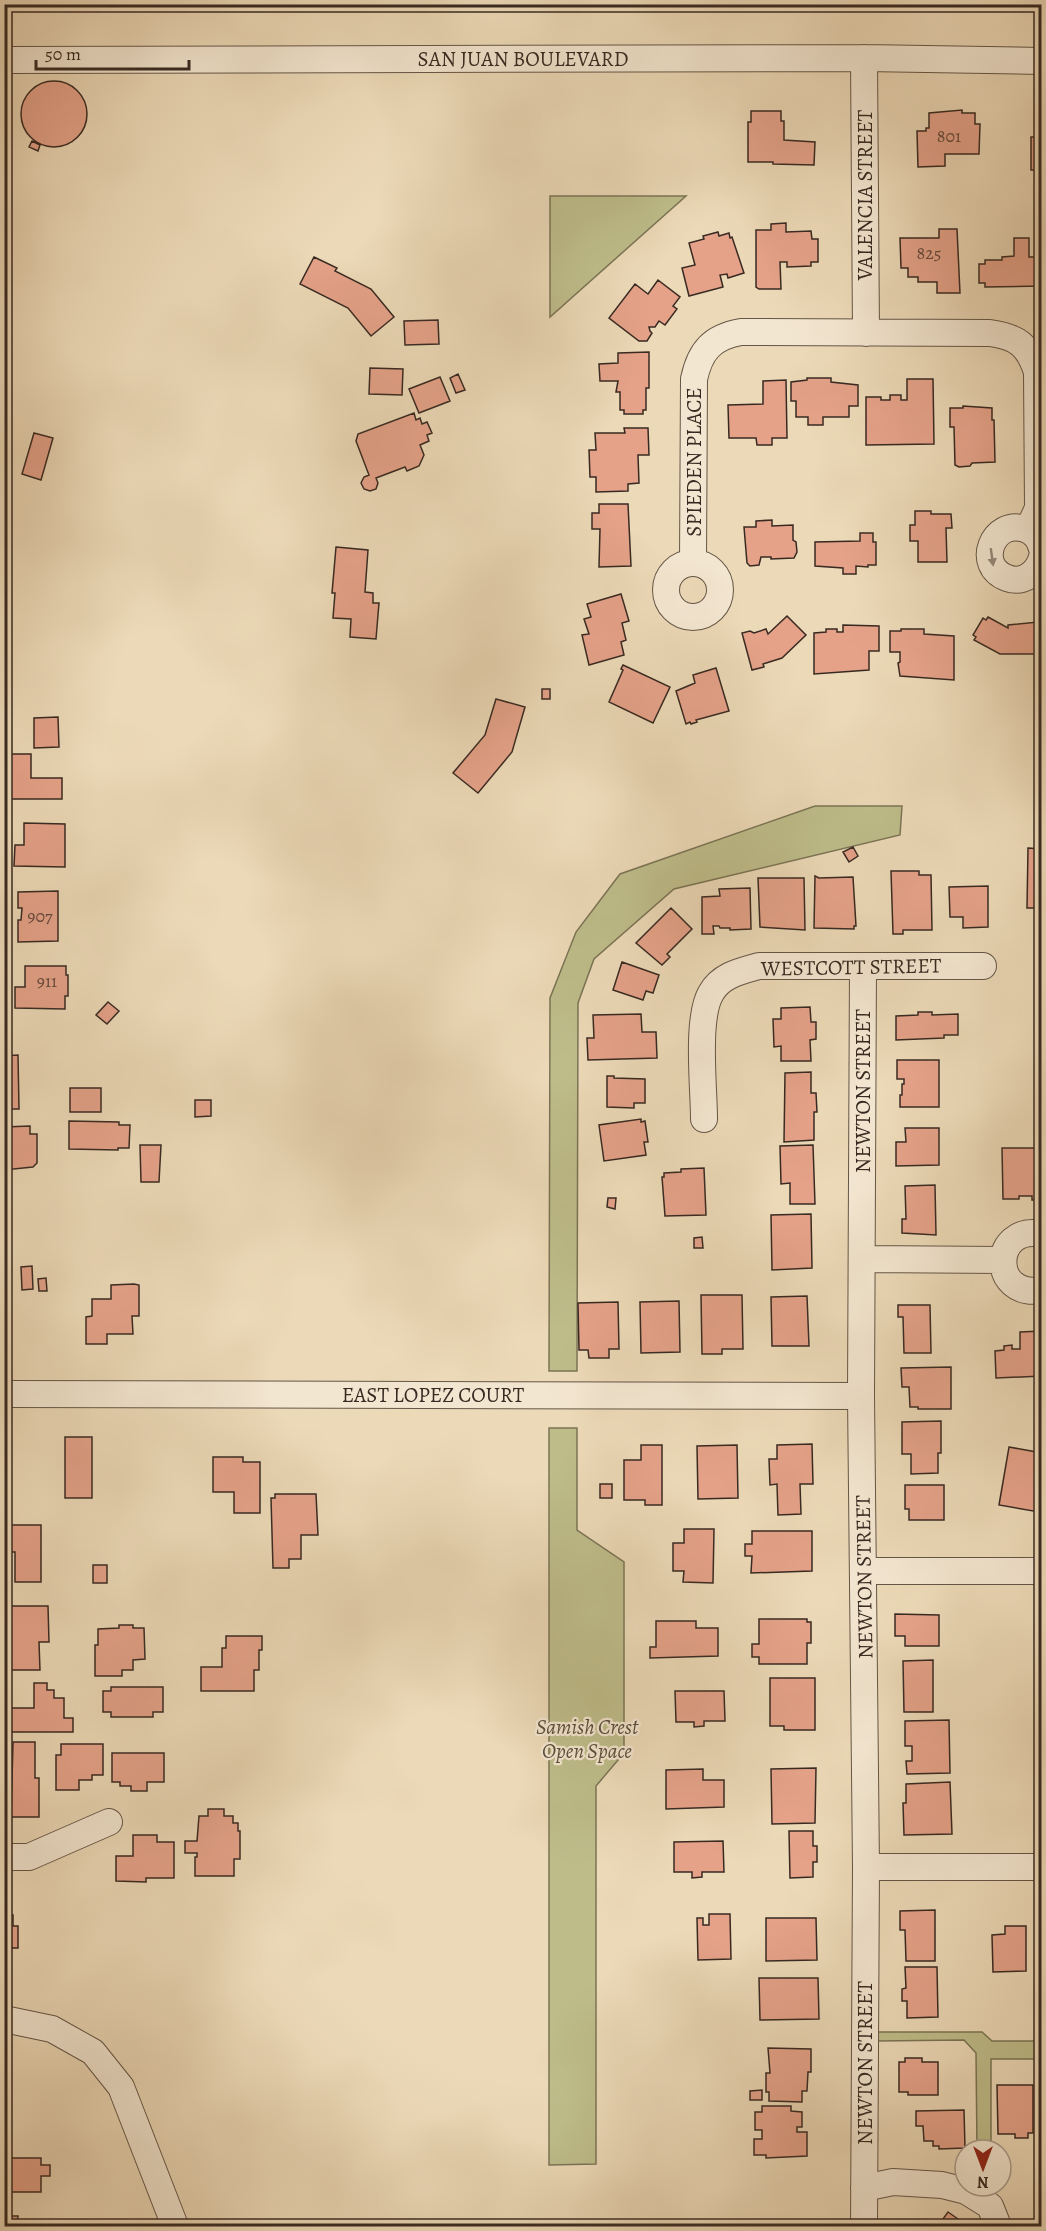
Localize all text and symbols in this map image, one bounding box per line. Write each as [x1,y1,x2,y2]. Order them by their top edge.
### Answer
scale bar [36,33,189,71]
text: 50 m [45,42,81,66]
street label: SAN JUAN BOULEVARD [418,45,628,73]
street label: VALENCIA STREET [851,109,879,281]
house number: 801 [937,124,961,148]
house number: 825 [916,241,942,265]
street label: SPIEDEN PLACE [680,387,708,537]
one-way arrow [987,548,996,567]
house number: 907 [27,904,53,928]
street label: WESTCOTT STREET [760,951,942,983]
house number: 911 [37,969,57,993]
street label: NEWTON STREET [849,1009,877,1173]
street label: EAST LOPEZ COURT [342,1381,525,1409]
street label: NEWTON STREET [849,1494,879,1659]
park label: Samish Crest Open Space [536,1713,639,1765]
street label: NEWTON STREET [851,1981,879,2145]
north arrow [953,2138,1013,2198]
text: N [977,2171,989,2193]

